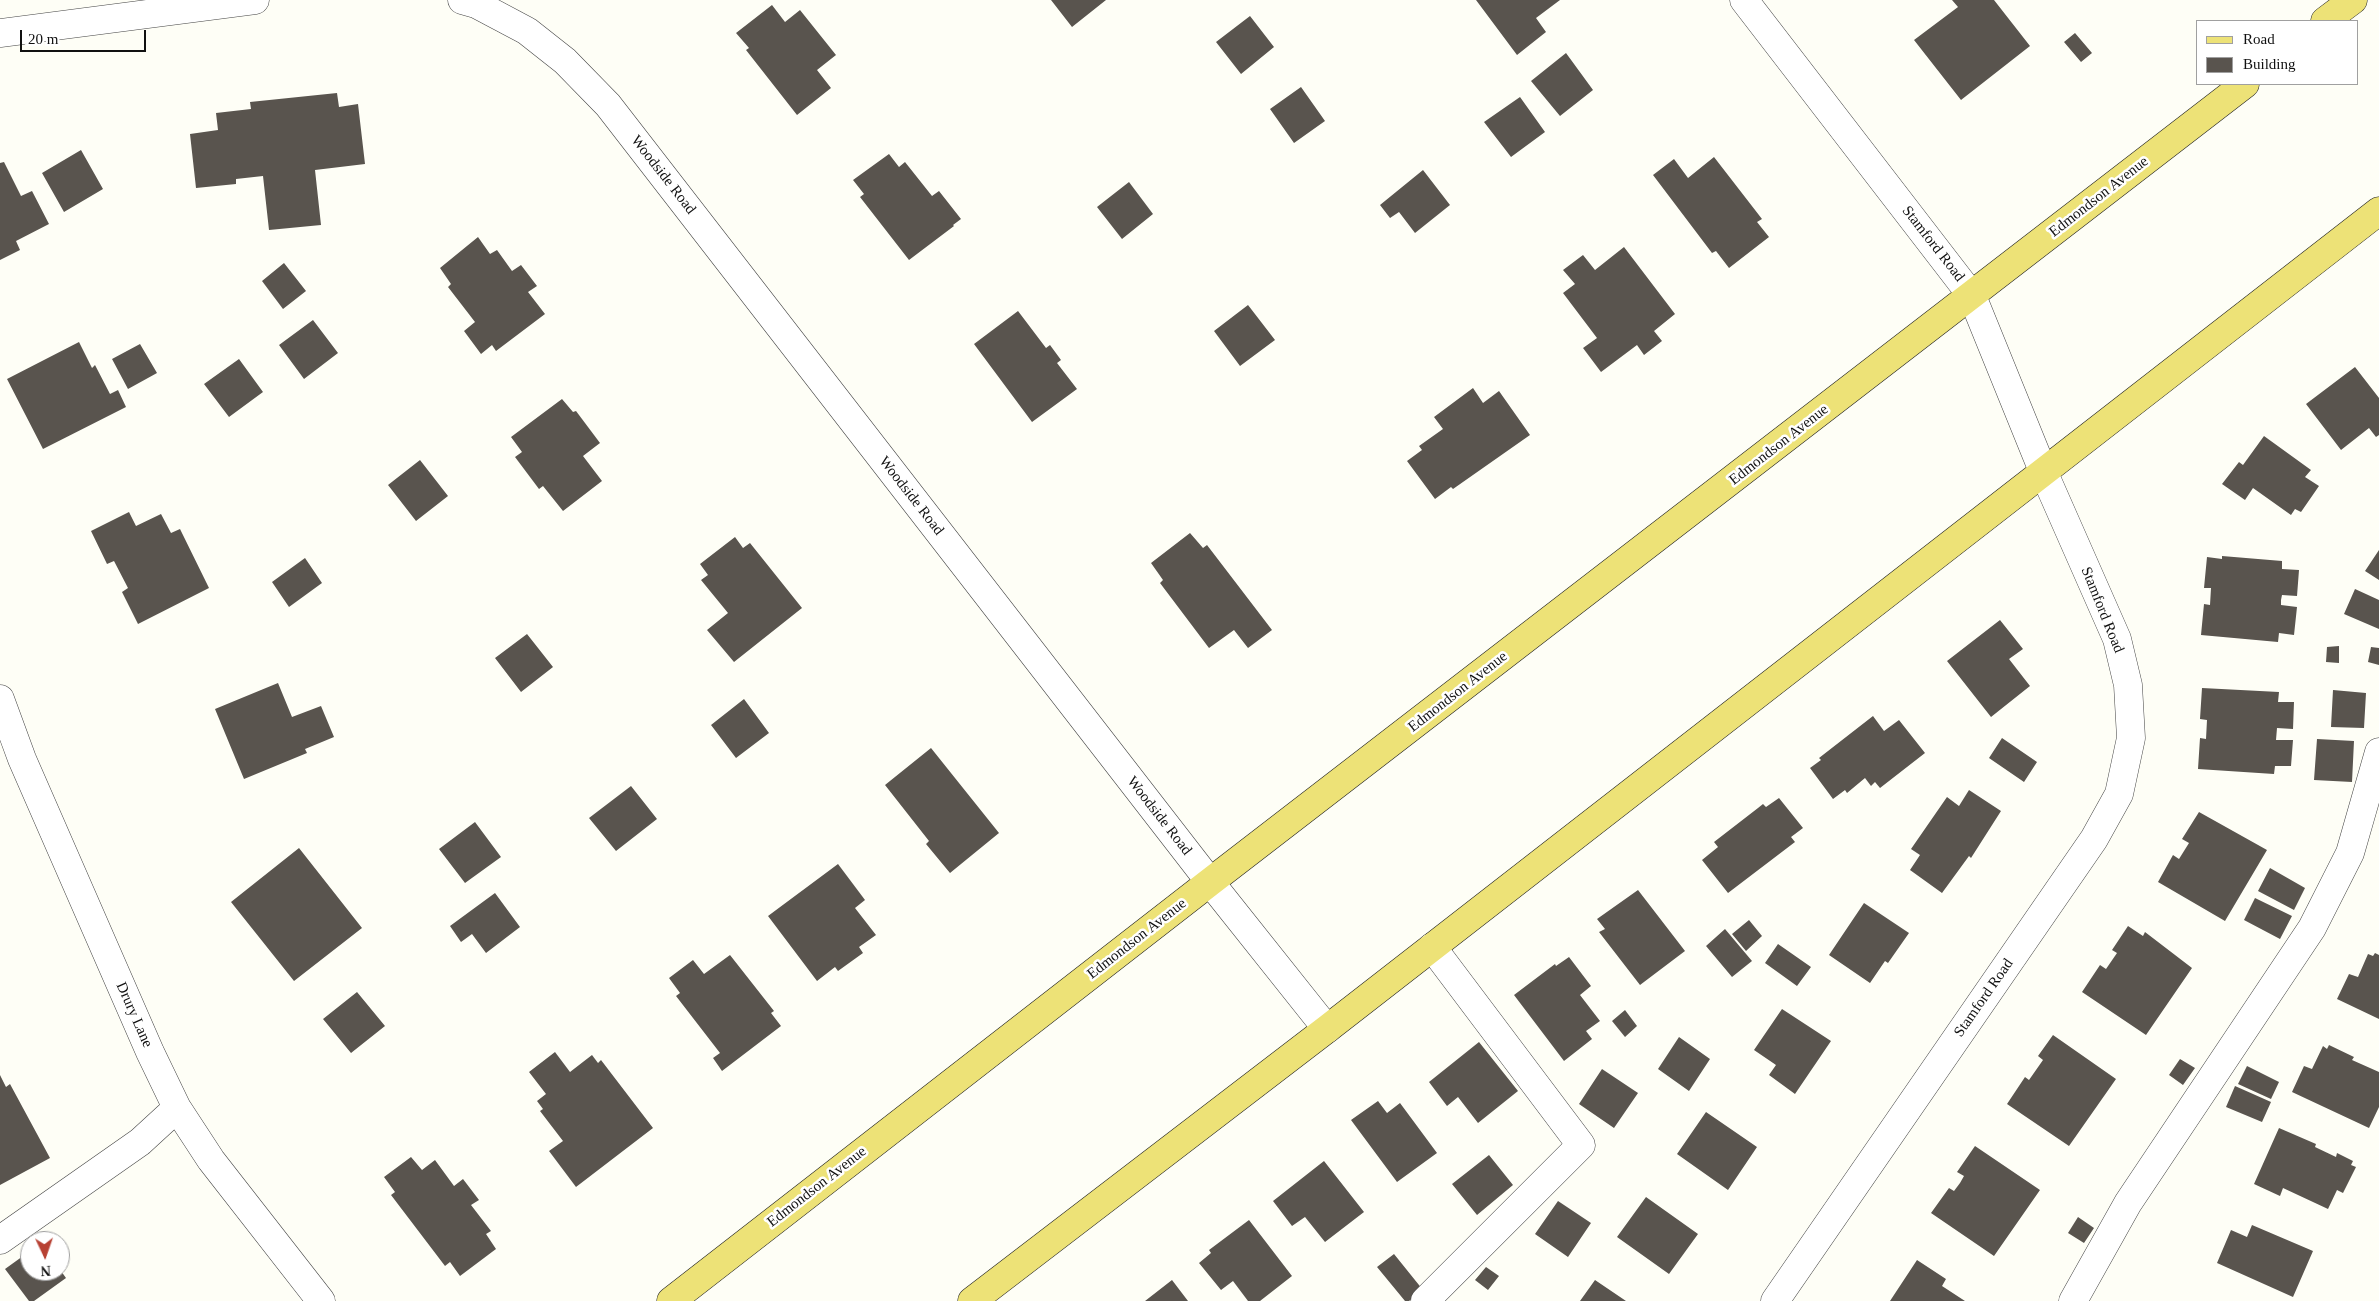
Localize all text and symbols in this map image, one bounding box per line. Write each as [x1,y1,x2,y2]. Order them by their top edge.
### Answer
scale bar [22,20,149,52]
legend [2196,20,2359,85]
text: 20 m [28,31,58,47]
text: Road [2243,31,2275,47]
text: Building [2243,56,2296,72]
street label: Woodside Road [627,132,699,218]
street label: Edmondson Avenue [2046,153,2152,241]
street label: Stamford Road [1898,203,1968,285]
street label: Edmondson Avenue [1726,401,1832,489]
street label: Woodside Road [875,453,947,539]
street label: Stamford Road [2077,564,2127,656]
street label: Edmondson Avenue [1405,648,1511,736]
street label: Woodside Road [1123,773,1195,859]
street label: Edmondson Avenue [1084,895,1190,983]
street label: Stamford Road [1950,955,2018,1041]
street label: Drury Lane [112,980,156,1050]
street label: Edmondson Avenue [764,1143,870,1231]
north arrow [20,1231,70,1281]
text: N [40,1263,51,1278]

